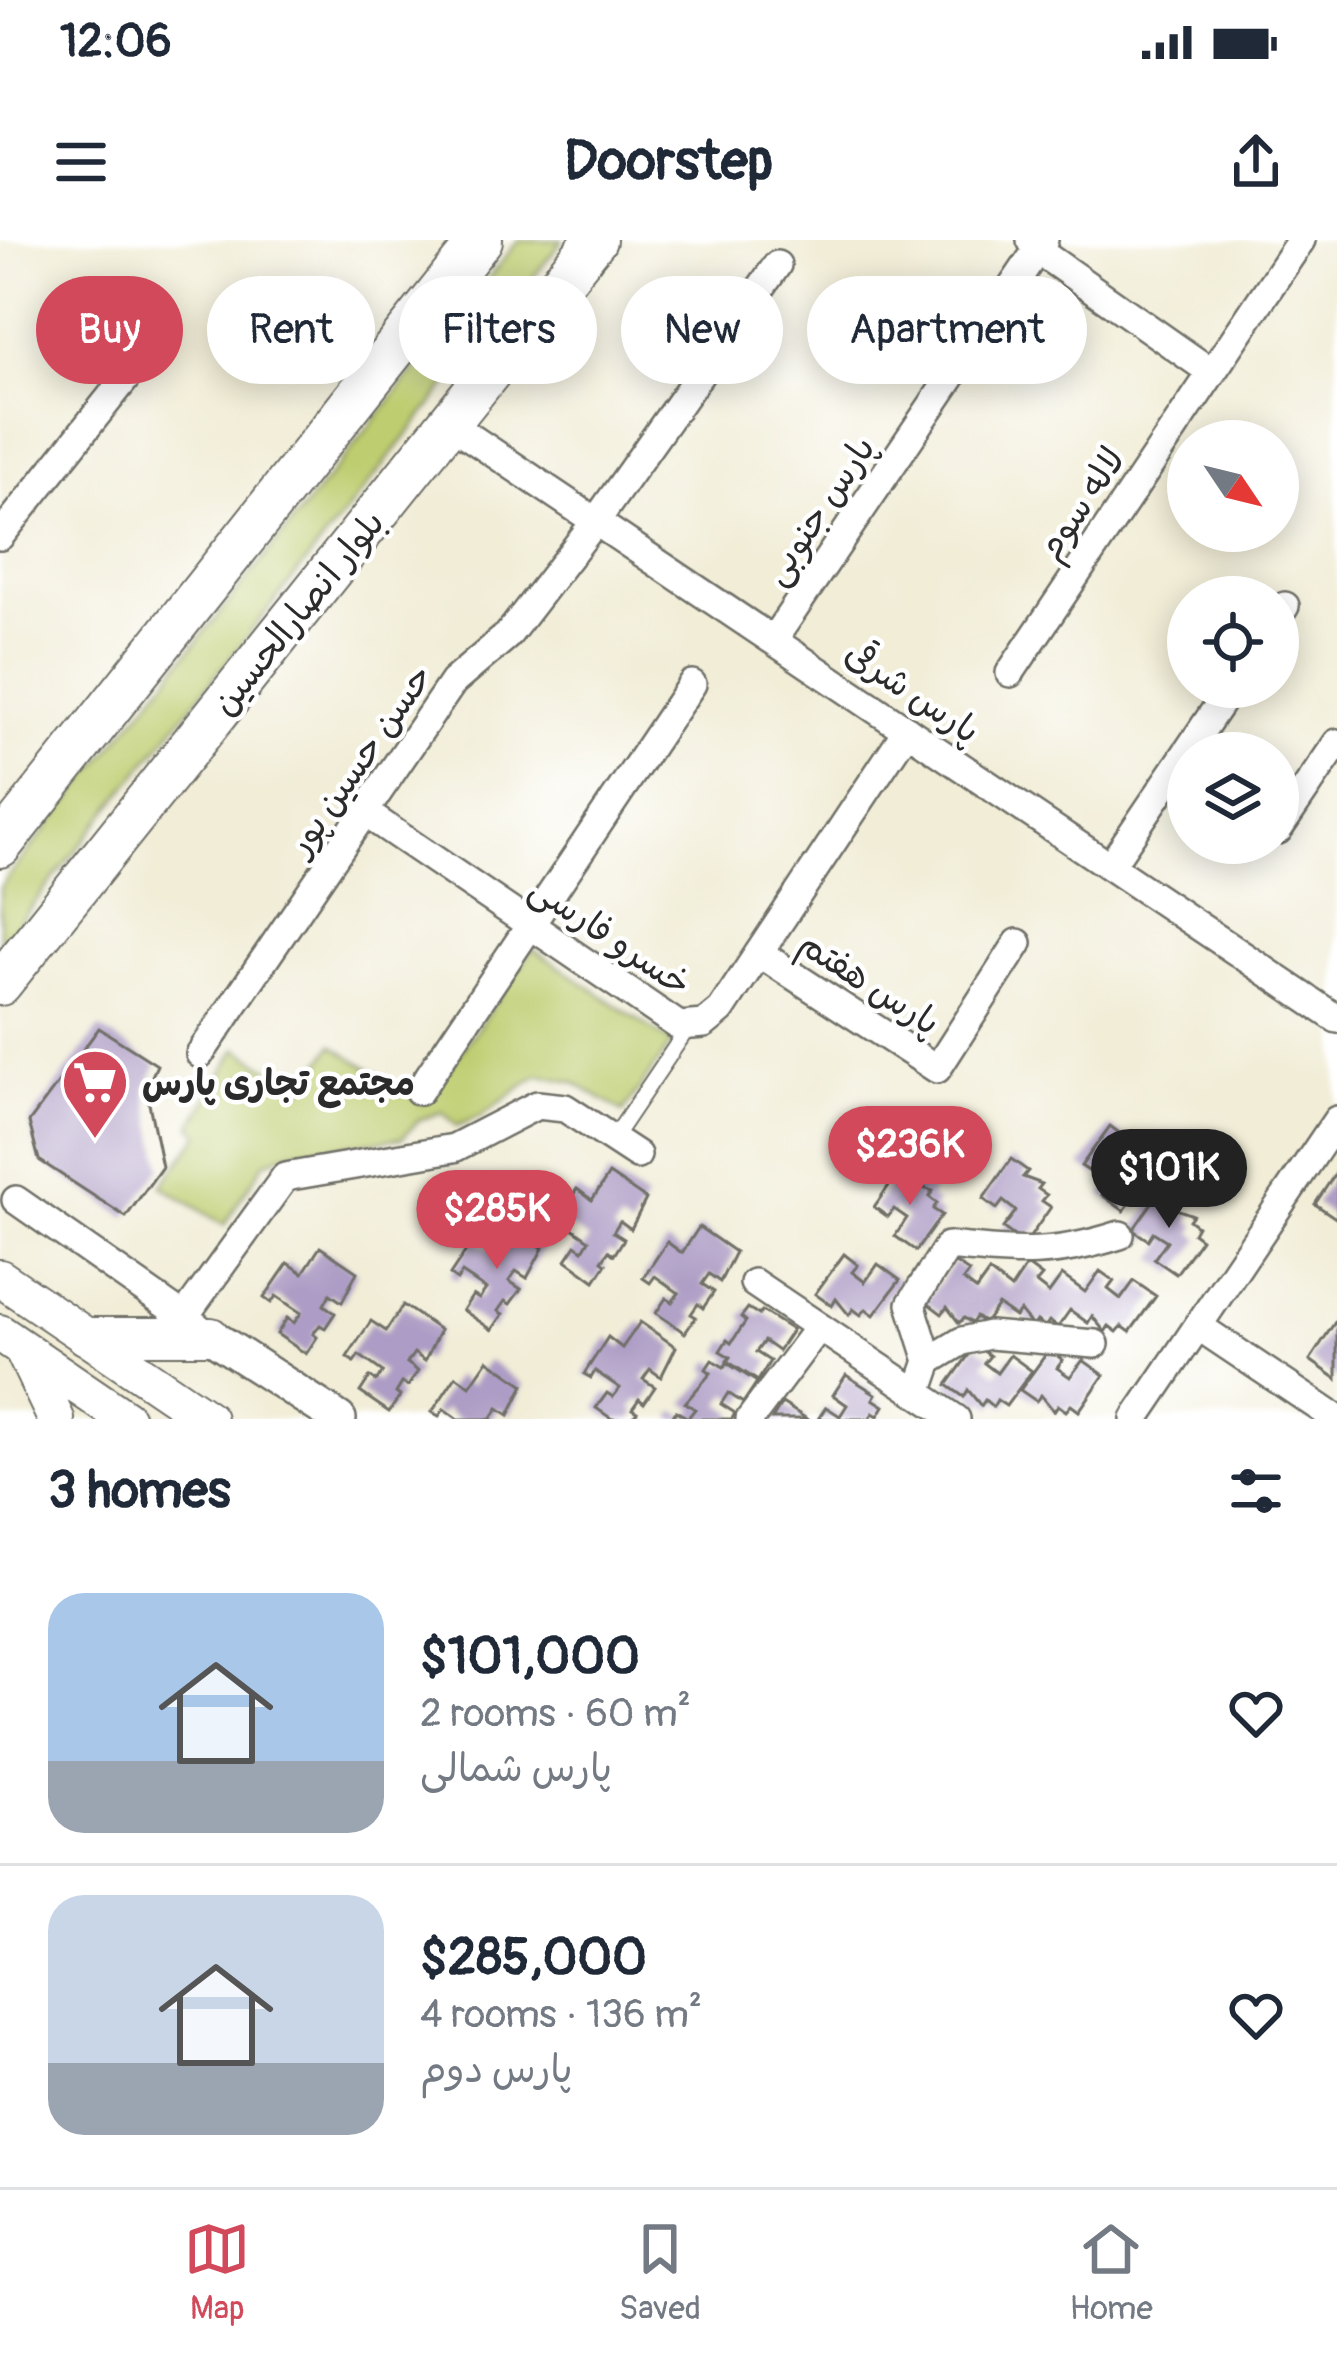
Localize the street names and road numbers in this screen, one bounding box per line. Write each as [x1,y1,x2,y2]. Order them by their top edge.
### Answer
street label: پارس جنوبی [753,428,886,594]
street label: لاله سوم [1027,439,1139,572]
street label: بلوار انصارالحسین [202,501,395,725]
street label: پارس شرقی [836,630,989,754]
street label: حسن حسین پور [276,656,443,867]
street label: خسرو فارسی [521,866,699,1007]
street label: پارس هفتم [788,921,948,1049]

